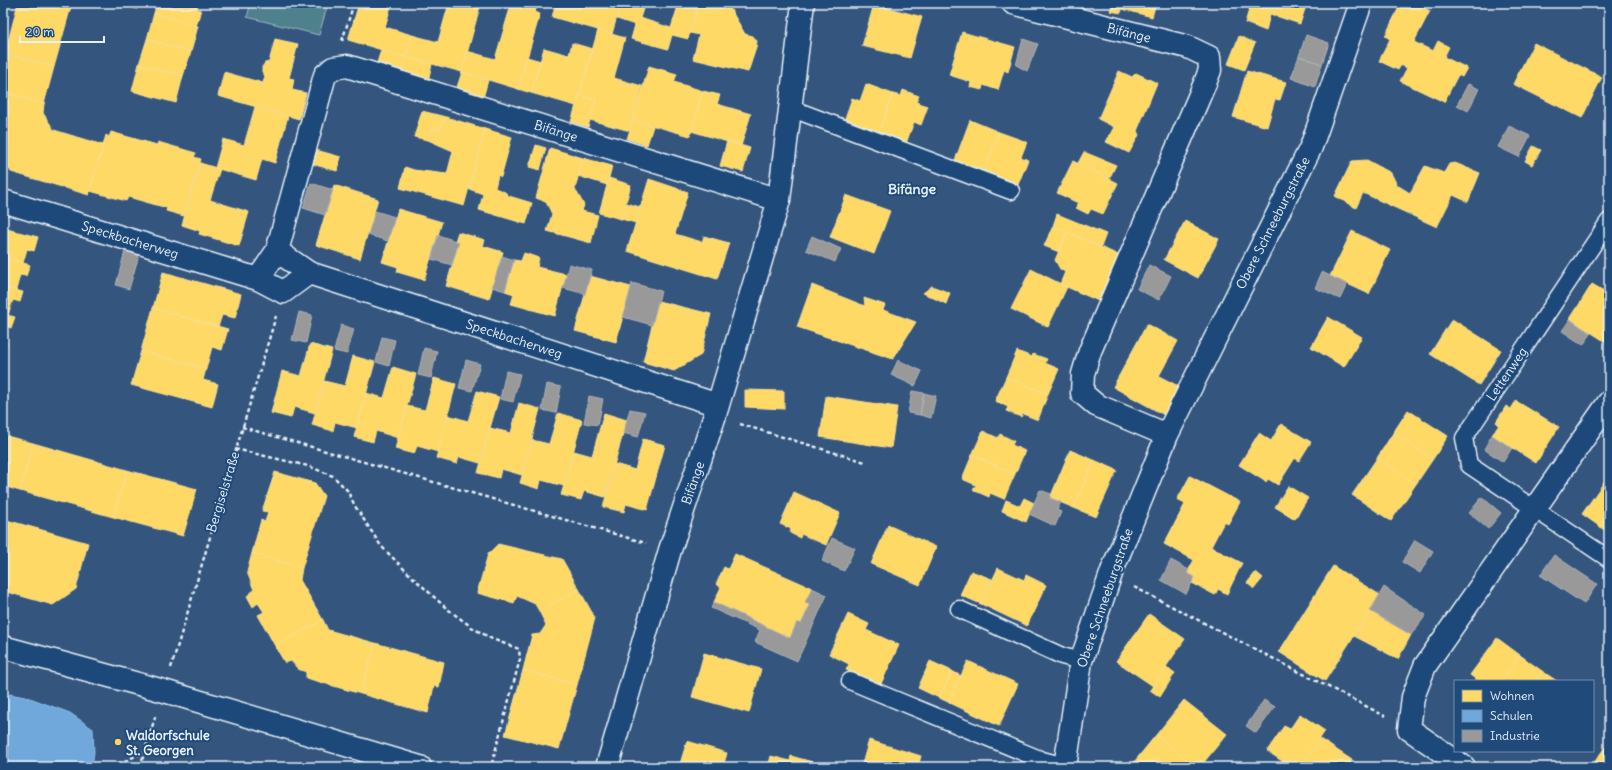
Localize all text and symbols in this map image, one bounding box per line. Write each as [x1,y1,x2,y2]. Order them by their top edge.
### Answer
scale bar [20,18,104,44]
street label: Bifänge [1105,19,1153,47]
text: 20 m [26,24,54,39]
street label: Bifänge [532,116,580,146]
street label: Obere Schneeburgstraße [1232,154,1314,292]
district label: Bifänge [888,180,937,198]
street label: Speckbacherweg [80,217,180,263]
street label: Speckbacherweg [464,315,564,363]
street label: Lettenweg [1483,344,1531,404]
street label: Bergiselstraße [203,450,243,534]
street label: Bifänge [678,459,708,507]
street label: Obere Schneeburgstraße [1073,526,1137,670]
legend [1454,680,1594,752]
text: Wohnen [1490,688,1535,703]
text: Schulen [1490,708,1533,723]
place label: Waldorfschule St. Georgen [126,727,210,759]
text: Industrie [1490,728,1540,743]
marker: Waldorfschule St. Georgen [113,737,123,747]

